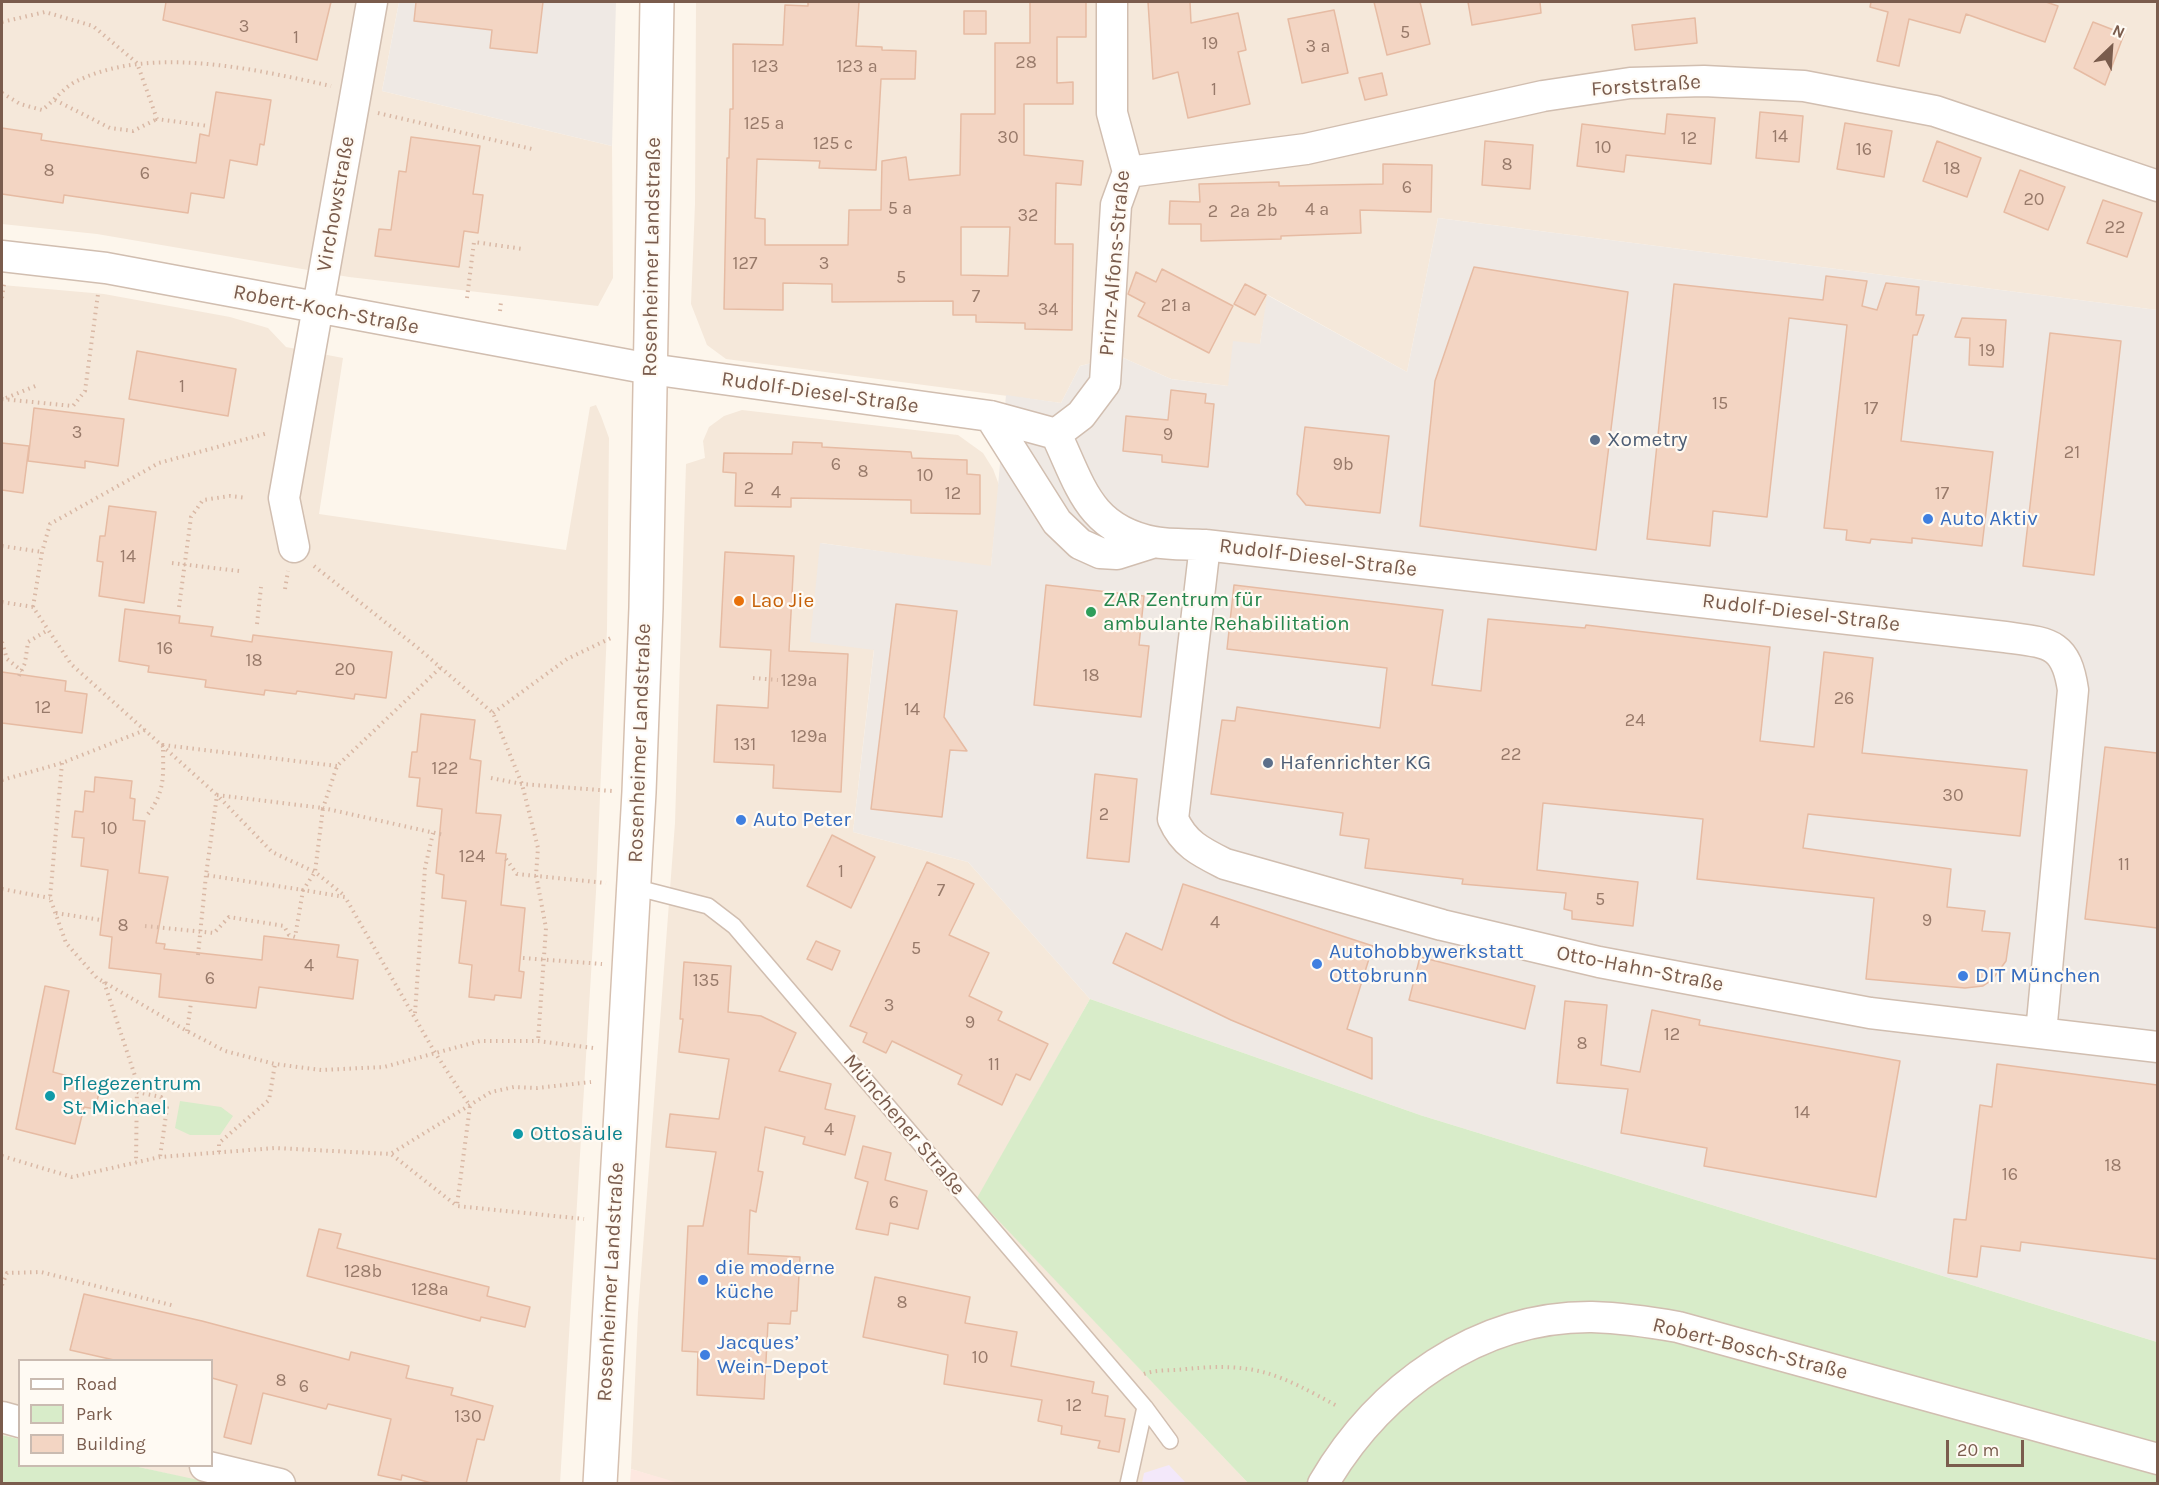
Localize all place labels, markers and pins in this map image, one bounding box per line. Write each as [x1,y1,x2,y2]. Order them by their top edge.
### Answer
place label: Xometry [1607,427,1688,453]
marker: Xometry [1588,433,1602,447]
place label: Auto Aktiv [1940,506,2038,532]
marker: Auto Aktiv [1921,512,1935,526]
place label: ZAR Zentrum für ambulante Rehabilitation [1103,587,1350,637]
place label: Lao Jie [751,588,814,614]
marker: Lao Jie [732,594,746,608]
marker: ZAR Zentrum für ambulante Rehabilitation [1084,605,1098,619]
place label: Hafenrichter KG [1280,750,1431,776]
marker: Hafenrichter KG [1261,756,1275,770]
place label: Auto Peter [753,807,851,833]
marker: Auto Peter [734,813,748,827]
place label: Autohobbywerkstatt Ottobrunn [1329,939,1524,989]
marker: Autohobbywerkstatt Ottobrunn [1310,957,1324,971]
place label: DIT München [1975,963,2100,989]
marker: DIT München [1956,969,1970,983]
place label: Pflegezentrum St. Michael [62,1071,201,1121]
marker: Pflegezentrum St. Michael [43,1089,57,1103]
place label: Ottosäule [530,1121,623,1147]
marker: Ottosäule [511,1127,525,1141]
place label: die moderne küche [715,1255,835,1305]
marker: die moderne küche [696,1273,710,1287]
place label: Jacques’ Wein-Depot [717,1330,828,1380]
marker: Jacques’ Wein-Depot [698,1348,712,1362]

